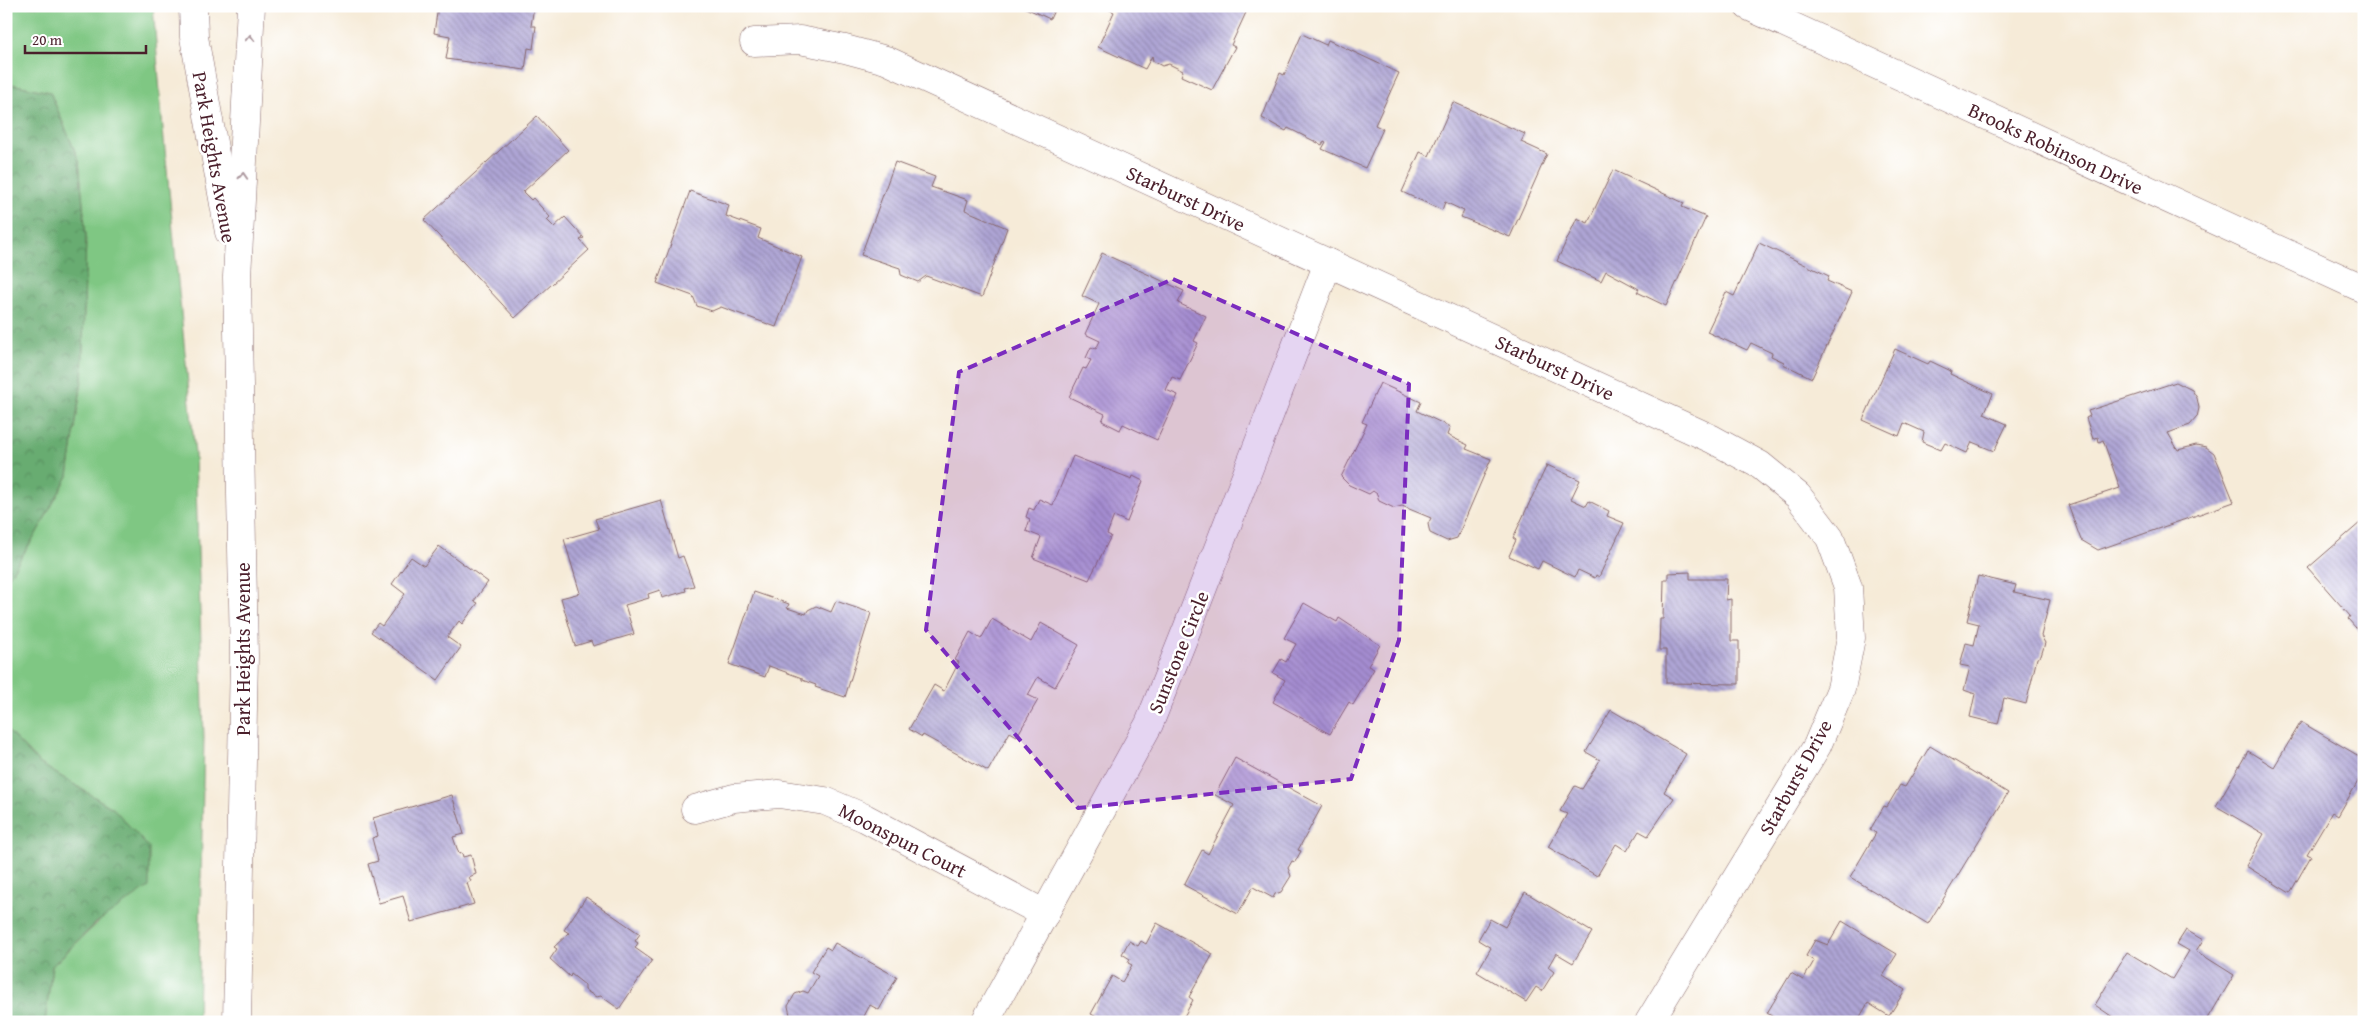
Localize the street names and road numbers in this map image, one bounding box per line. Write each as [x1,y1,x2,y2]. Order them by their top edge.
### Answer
street label: Park Heights Avenue [186,69,244,245]
street label: Brooks Robinson Drive [1964,95,2148,201]
street label: Starburst Drive [1122,158,1250,238]
street label: Starburst Drive [1491,327,1619,407]
street label: Park Heights Avenue [228,562,257,736]
street label: Sunstone Circle [1140,586,1216,718]
street label: Starburst Drive [1751,714,1839,840]
street label: Moonspun Court [834,795,972,885]

